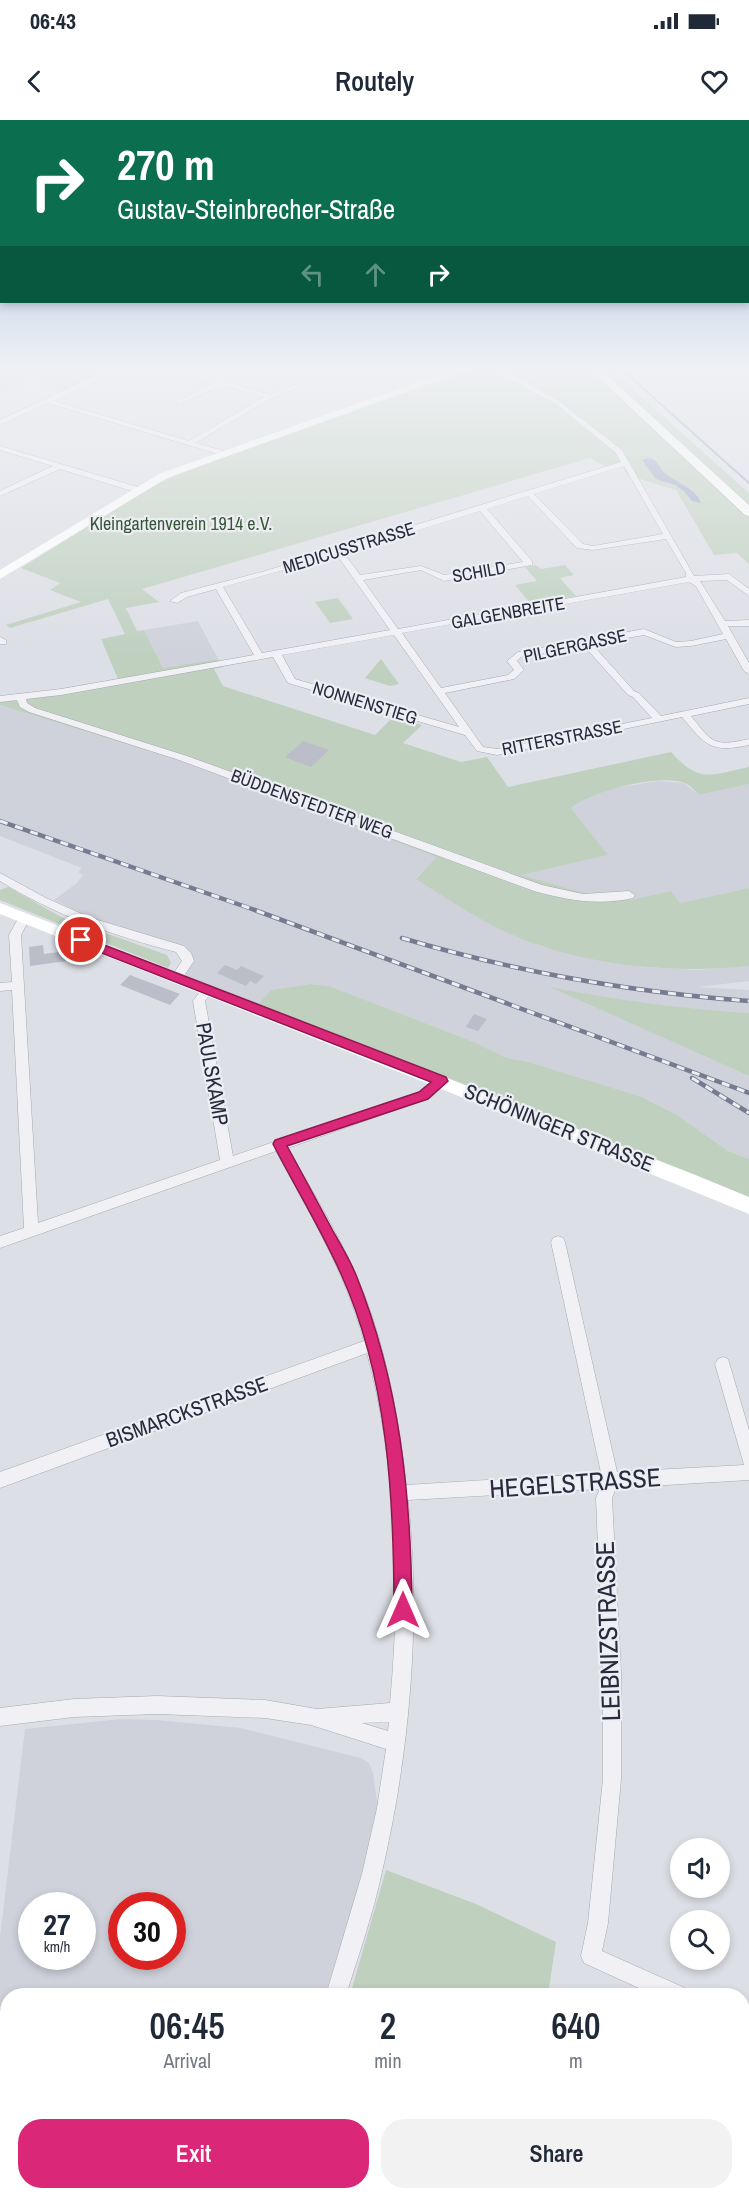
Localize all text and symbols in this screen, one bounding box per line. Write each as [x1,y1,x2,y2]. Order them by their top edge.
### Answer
text: 06:43 [30,6,76,36]
text: Routely [335,63,414,99]
icon: back [18,65,51,98]
icon: heart [698,65,731,98]
text: 270 m [117,137,215,193]
icon: right [18,144,96,222]
text: Gustav-Steinbrecher-Straße [117,191,395,227]
icon: left [296,258,329,291]
icon: ahead [359,258,392,291]
icon: right [422,258,455,291]
park label: Kleingartenverein 1914 e.V. [90,511,272,536]
street label: MEDICUSSTRASSE [280,516,418,579]
street label: SCHILD [450,554,508,589]
street label: GALGENBREITE [449,590,567,635]
street label: PILGERGASSE [521,622,629,669]
street label: NONNENSTIEG [310,675,421,730]
street label: RITTERSTRASSE [500,714,624,761]
street label: BÜDDENSTEDTER WEG [228,763,397,844]
pin [55,914,106,965]
icon: arrive [64,923,97,956]
street label: PAULSKAMP [189,1020,236,1128]
street label: SCHÖNINGER STRASSE [460,1076,658,1179]
street label: BISMARCKSTRASSE [102,1369,272,1454]
street label: HEGELSTRASSE [488,1459,662,1506]
street label: LEIBNIZSTRASSE [587,1540,628,1722]
position arrow [371,1578,435,1642]
map controls [670,1838,730,1970]
button: sound [670,1838,730,1898]
speed limit sign: 30 [108,1892,186,1970]
text: 27 [43,1904,71,1944]
button: search [670,1910,730,1970]
text: km/h [44,1936,70,1957]
text: 06:45 [150,2002,225,2050]
text: 2 [380,2002,396,2050]
text: 640 [551,2002,600,2050]
text: Arrival [163,2047,211,2074]
text: min [374,2047,402,2074]
text: m [569,2047,583,2074]
button: Exit [18,2119,369,2188]
button: Share [381,2119,732,2188]

